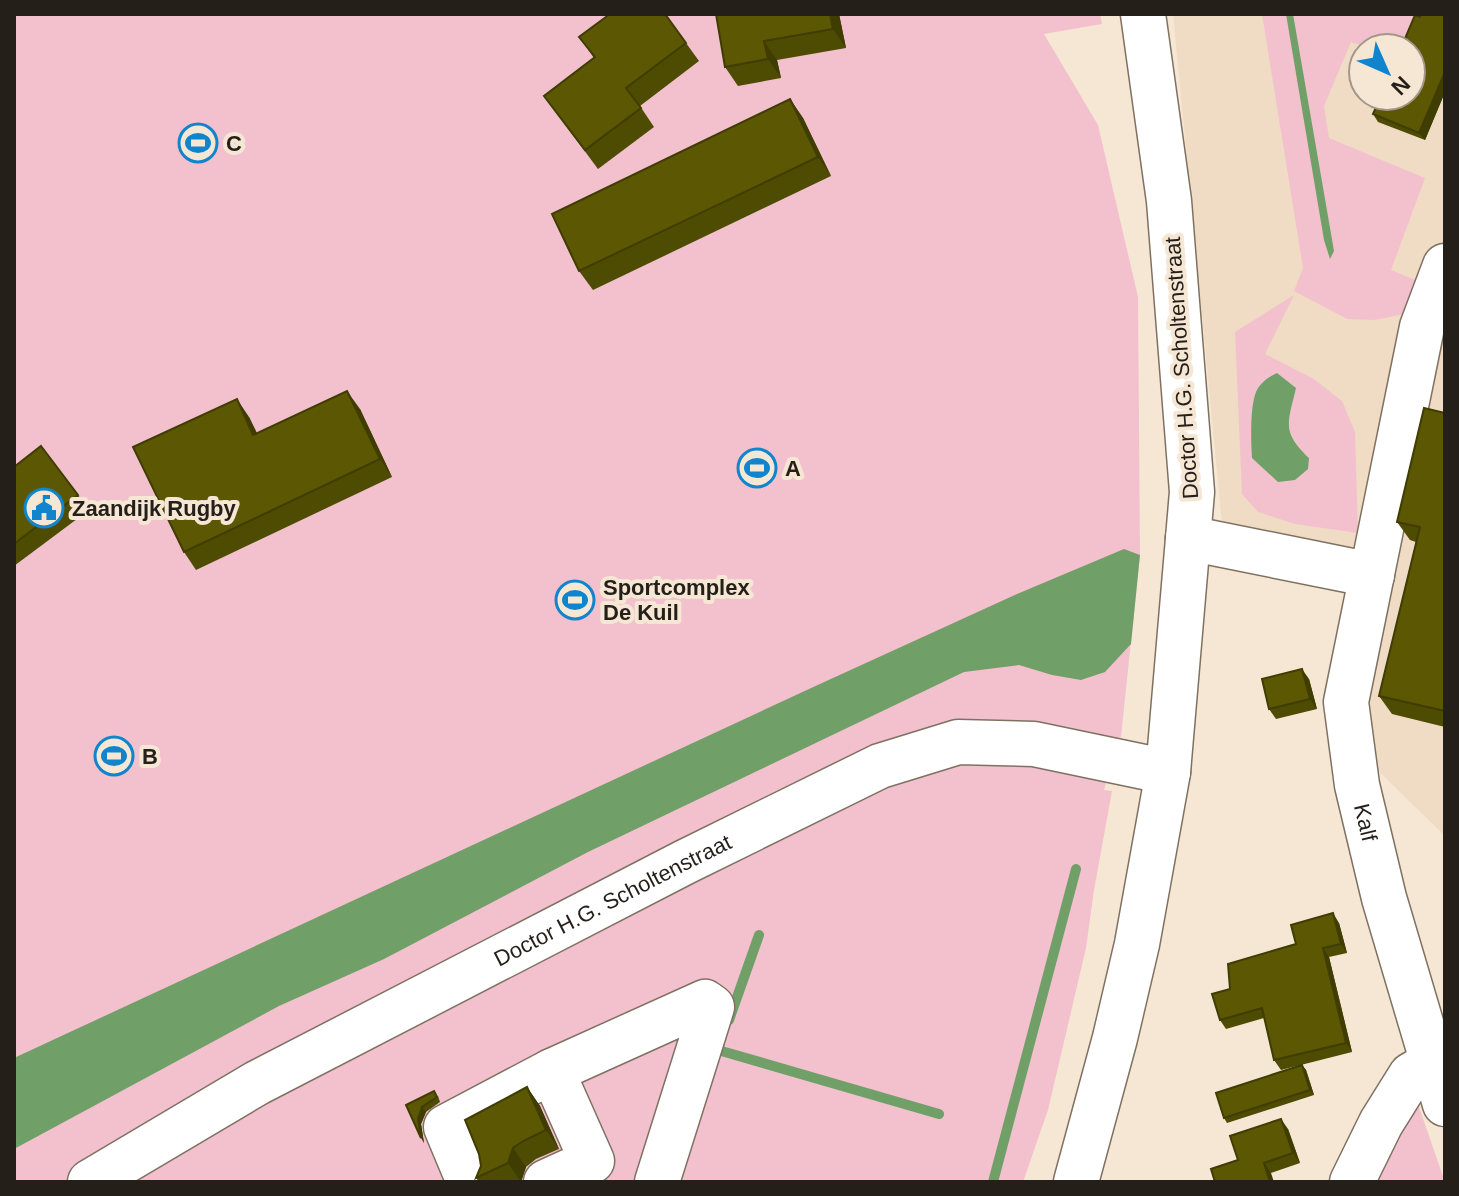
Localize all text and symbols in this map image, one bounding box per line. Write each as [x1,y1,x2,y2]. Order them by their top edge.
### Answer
north arrow [1347,32,1427,112]
text: N [1386,71,1415,100]
sports icon: C [177,122,219,164]
place label: C [226,131,242,156]
street label: Doctor H.G. Scholtenstraat [1160,236,1203,500]
sports icon: A [736,447,778,489]
place label: A [785,456,801,481]
public building icon: Zaandijk Rugby [23,487,65,529]
place label: Zaandijk Rugby [72,496,237,521]
place label: Sportcomplex De Kuil [603,575,750,625]
sports icon: Sportcomplex De Kuil [554,579,596,621]
sports icon: B [93,735,135,777]
place label: B [142,744,158,769]
street label: Kalf [1349,801,1382,845]
street label: Doctor H.G. Scholtenstraat [490,829,735,971]

